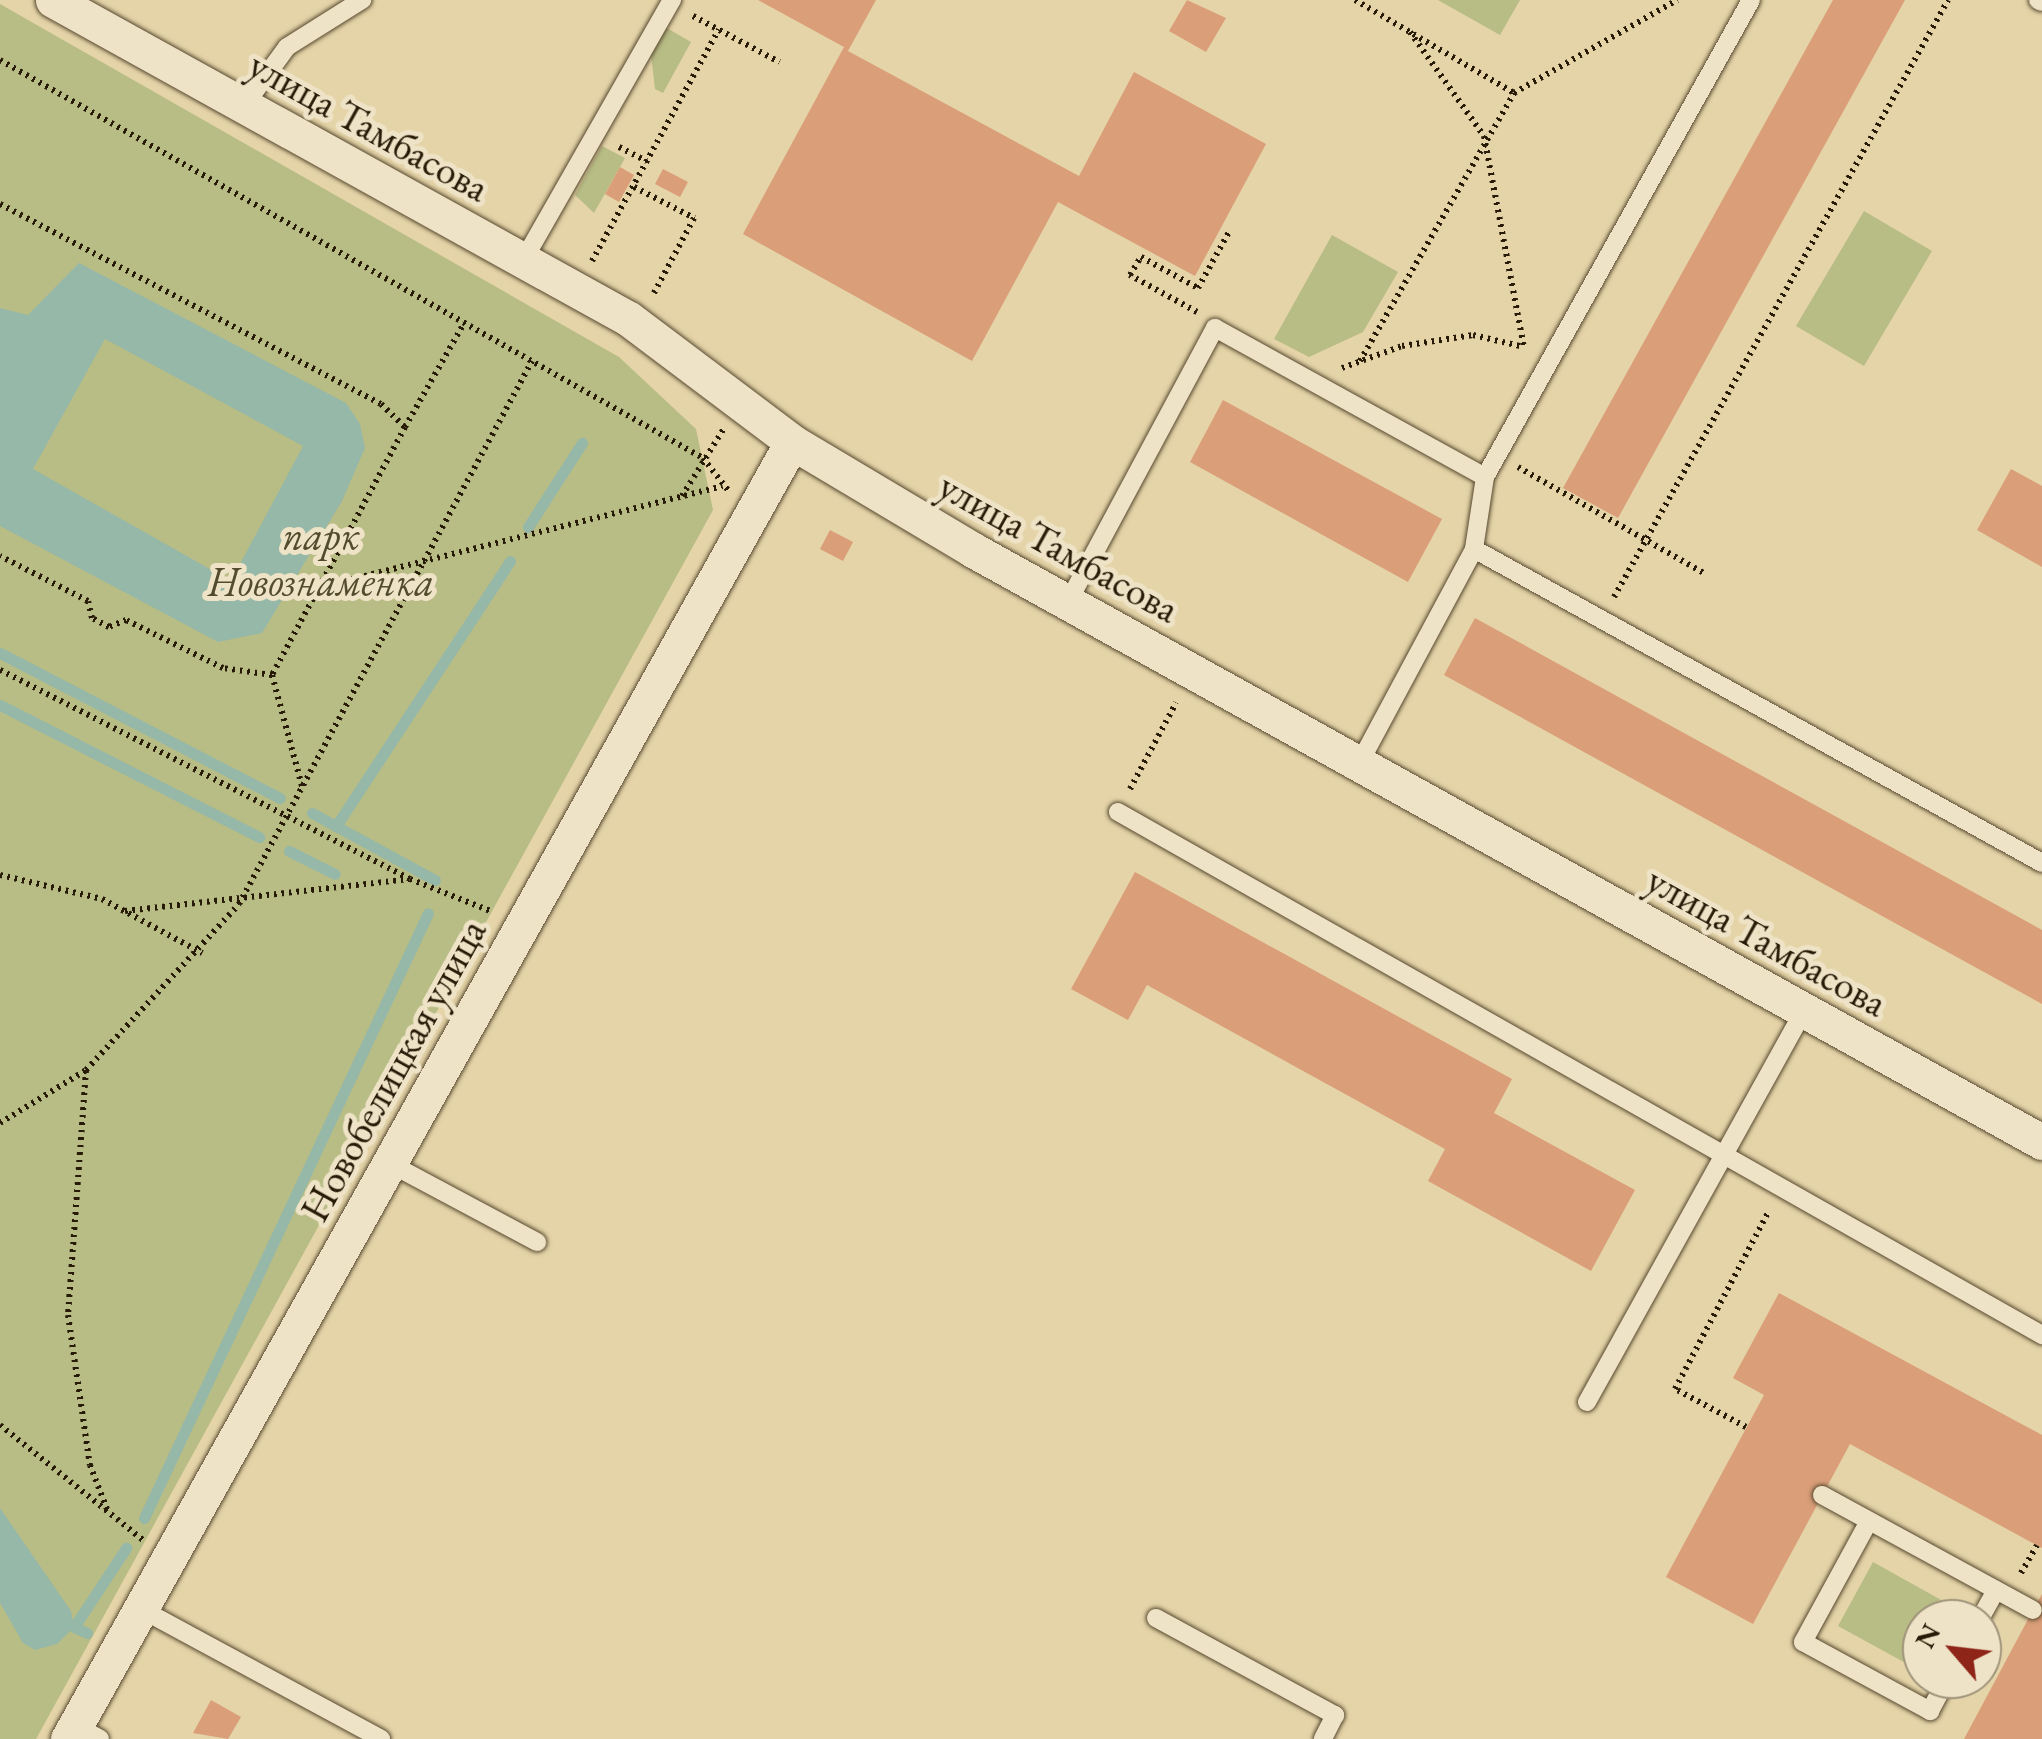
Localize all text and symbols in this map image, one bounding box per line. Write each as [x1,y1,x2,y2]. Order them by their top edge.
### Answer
street label: улица Тамбасова [240,40,498,212]
street label: улица Тамбасова [930,461,1188,633]
park label: парк Новознаменка [208,511,434,605]
street label: улица Тамбасова [1638,855,1896,1027]
street label: Новобелицкая улица [290,910,496,1230]
north arrow [1902,1599,2002,1699]
text: N [1906,1617,1948,1654]

